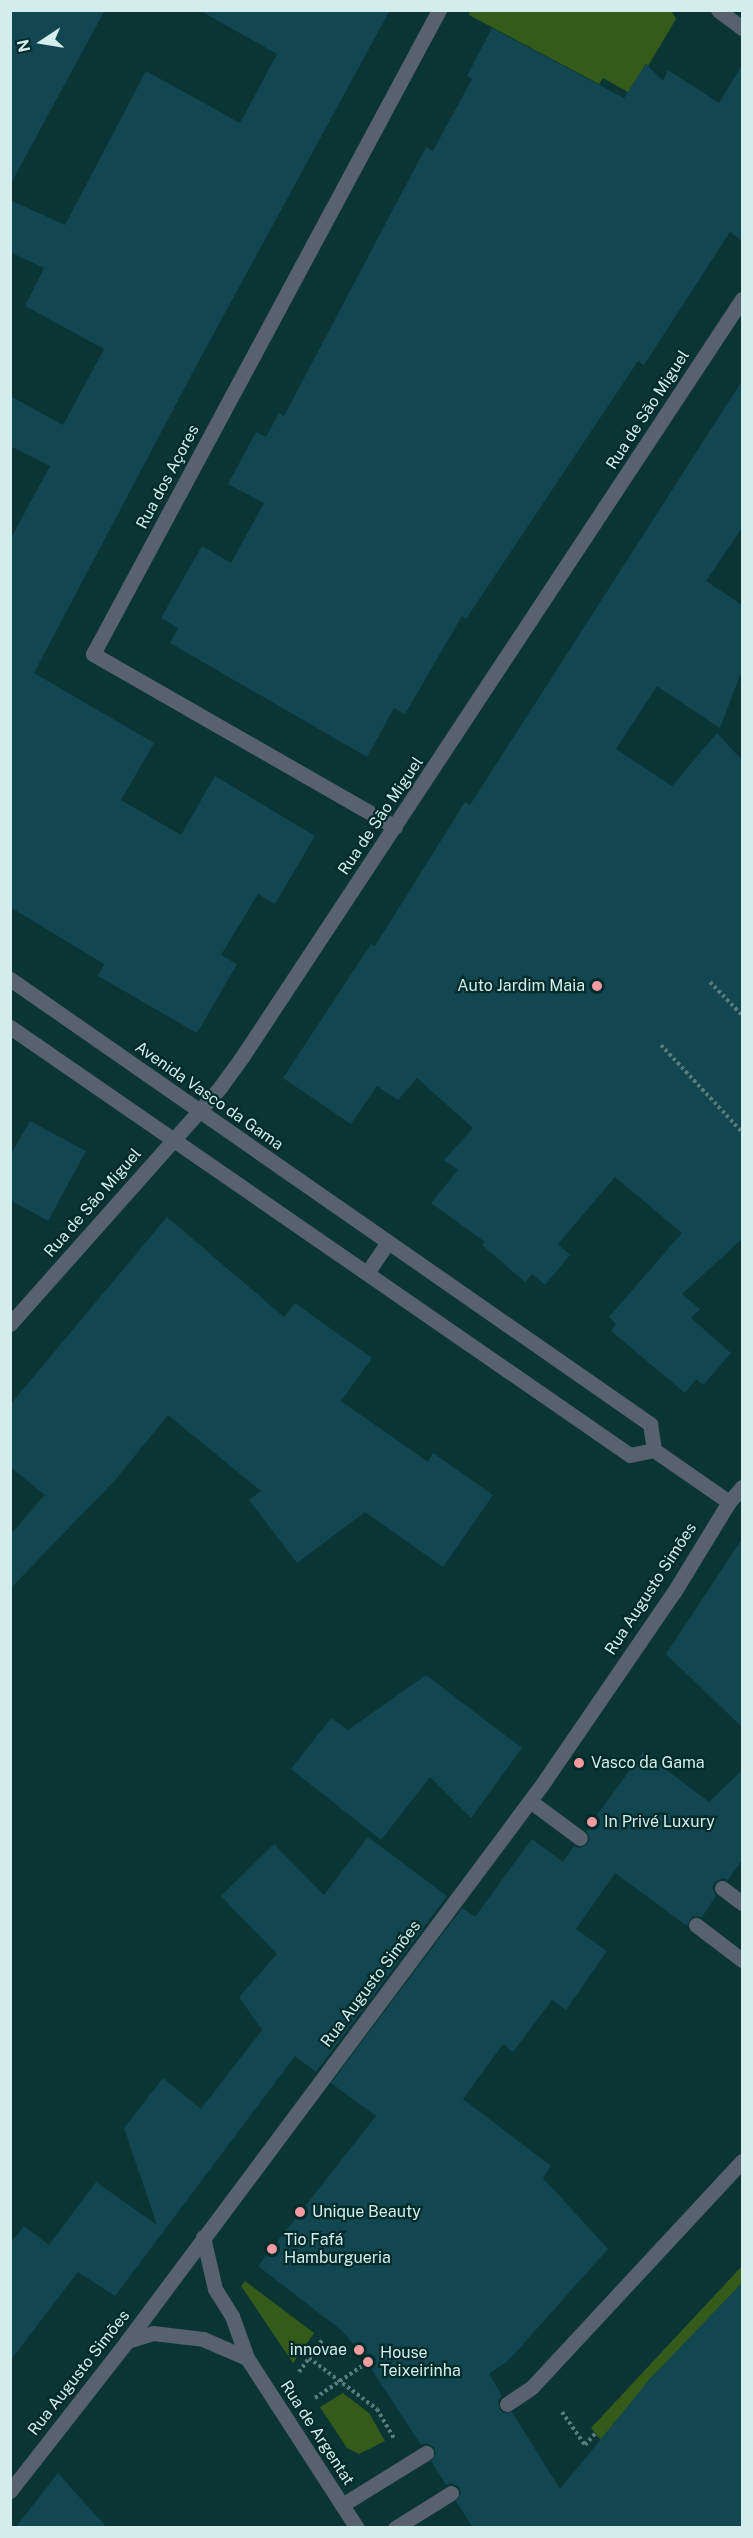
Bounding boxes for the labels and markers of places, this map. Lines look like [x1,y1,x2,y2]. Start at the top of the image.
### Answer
place label: Auto Jardim Maia [457,976,585,996]
marker: Auto Jardim Maia [590,979,604,993]
place label: Vasco da Gama [591,1753,705,1773]
marker: Vasco da Gama [572,1756,586,1770]
place label: In Privé Luxury [604,1812,715,1832]
marker: In Privé Luxury [585,1815,599,1829]
place label: Unique Beauty [312,2202,421,2222]
marker: Unique Beauty [293,2205,307,2219]
place label: Tio Fafá Hamburgueria [284,2230,391,2268]
marker: Tio Fafá Hamburgueria [265,2242,279,2256]
place label: innovae [290,2340,347,2360]
marker: innovae [352,2343,366,2357]
place label: House Teixeirinha [380,2343,461,2381]
marker: House Teixeirinha [361,2355,375,2369]

